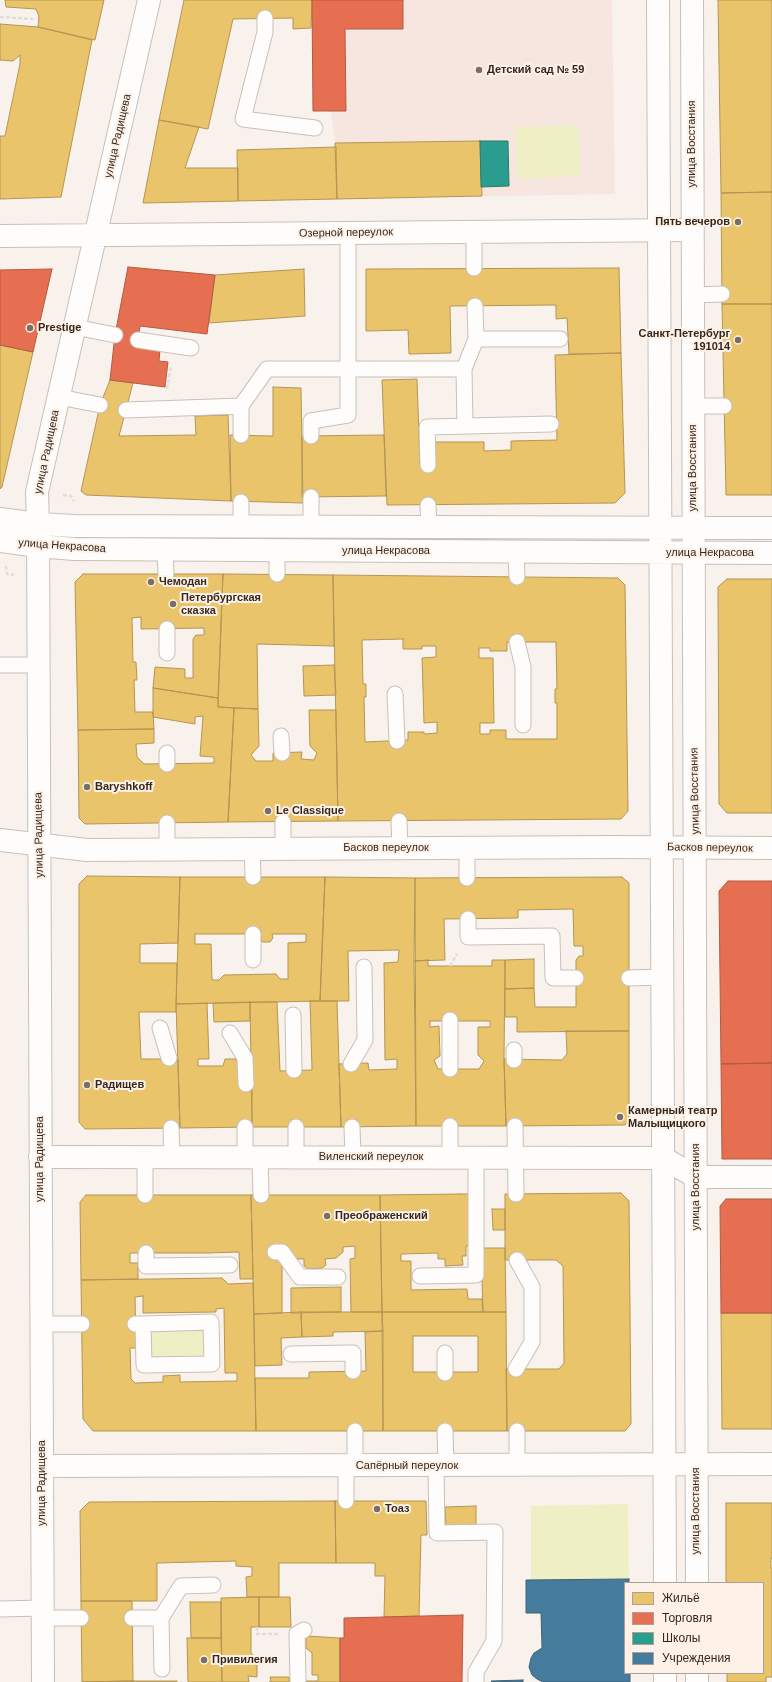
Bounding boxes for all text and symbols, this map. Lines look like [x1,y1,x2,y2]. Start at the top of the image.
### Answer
place label: Детский сад № 59 [487,63,584,77]
marker: Детский сад № 59 [474,65,484,75]
street label: улица Радищева [102,93,134,179]
street label: улица Восстания [685,101,699,187]
place label: Пять вечеров [655,215,730,229]
marker: Пять вечеров [733,217,743,227]
street label: Озерной переулок [299,226,393,240]
place label: Prestige [38,321,81,335]
marker: Prestige [25,323,35,333]
place label: Санкт-Петербург 191014 [639,327,730,353]
marker: Санкт-Петербург 191014 [733,335,743,345]
street label: улица Радищева [32,409,62,495]
street label: улица Восстания [686,425,700,511]
street label: улица Некрасова [18,536,106,556]
street label: улица Некрасова [342,544,430,558]
street label: улица Некрасова [666,546,754,560]
place label: Чемодан [159,575,207,589]
marker: Чемодан [146,577,156,587]
place label: Петербургская сказка [181,591,261,617]
marker: Петербургская сказка [168,599,178,609]
street label: улица Восстания [688,747,702,835]
place label: Baryshkoff [95,780,152,794]
marker: Baryshkoff [82,782,92,792]
street label: улица Радищева [32,792,46,878]
place label: Le Classique [276,804,344,818]
marker: Le Classique [263,806,273,816]
street label: Басков переулок [343,841,429,855]
street label: Басков переулок [667,841,753,855]
place label: Радищев [95,1078,144,1092]
marker: Радищев [82,1080,92,1090]
place label: Камерный театр Малыщицкого [628,1104,718,1130]
marker: Камерный театр Малыщицкого [615,1112,625,1122]
street label: улица Радищева [33,1116,47,1202]
street label: улица Восстания [689,1144,703,1230]
street label: Виленский переулок [319,1150,423,1164]
place label: Преображенский [335,1209,428,1223]
marker: Преображенский [322,1211,332,1221]
street label: улица Радищева [35,1440,49,1526]
street label: Сапёрный переулок [356,1459,458,1473]
street label: улица Восстания [689,1468,703,1554]
place label: Тоаз [385,1502,409,1516]
marker: Тоаз [372,1504,382,1514]
legend [624,1582,764,1674]
text: Жильё [662,1591,700,1605]
text: Торговля [662,1611,712,1625]
text: Школы [662,1631,700,1645]
text: Учреждения [662,1651,731,1665]
place label: Привилегия [212,1653,278,1667]
marker: Привилегия [199,1655,209,1665]

